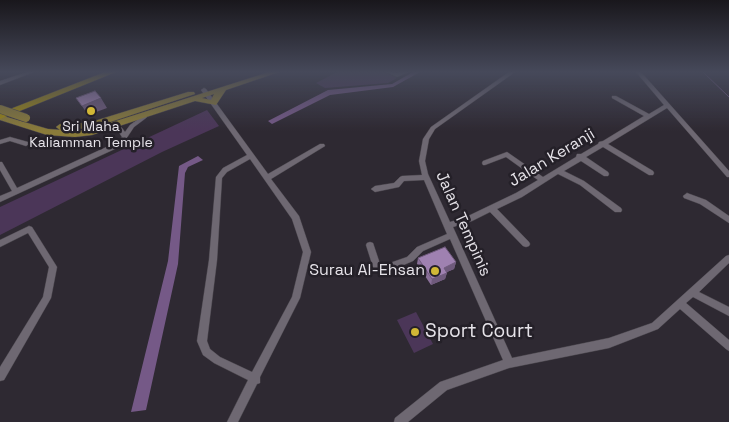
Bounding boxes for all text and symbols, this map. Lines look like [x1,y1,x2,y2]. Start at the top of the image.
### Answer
marker: Sri Maha Kaliamman Temple [85,105,97,117]
place label: Sri Maha Kaliamman Temple [29,119,153,152]
street label: Jalan Keranji [506,125,598,191]
street label: Jalan Tempinis [431,169,495,279]
place label: Surau Al-Ehsan [309,261,425,281]
marker: Surau Al-Ehsan [429,265,441,277]
place label: Sport Court [425,321,533,343]
marker: Sport Court [409,326,421,338]

